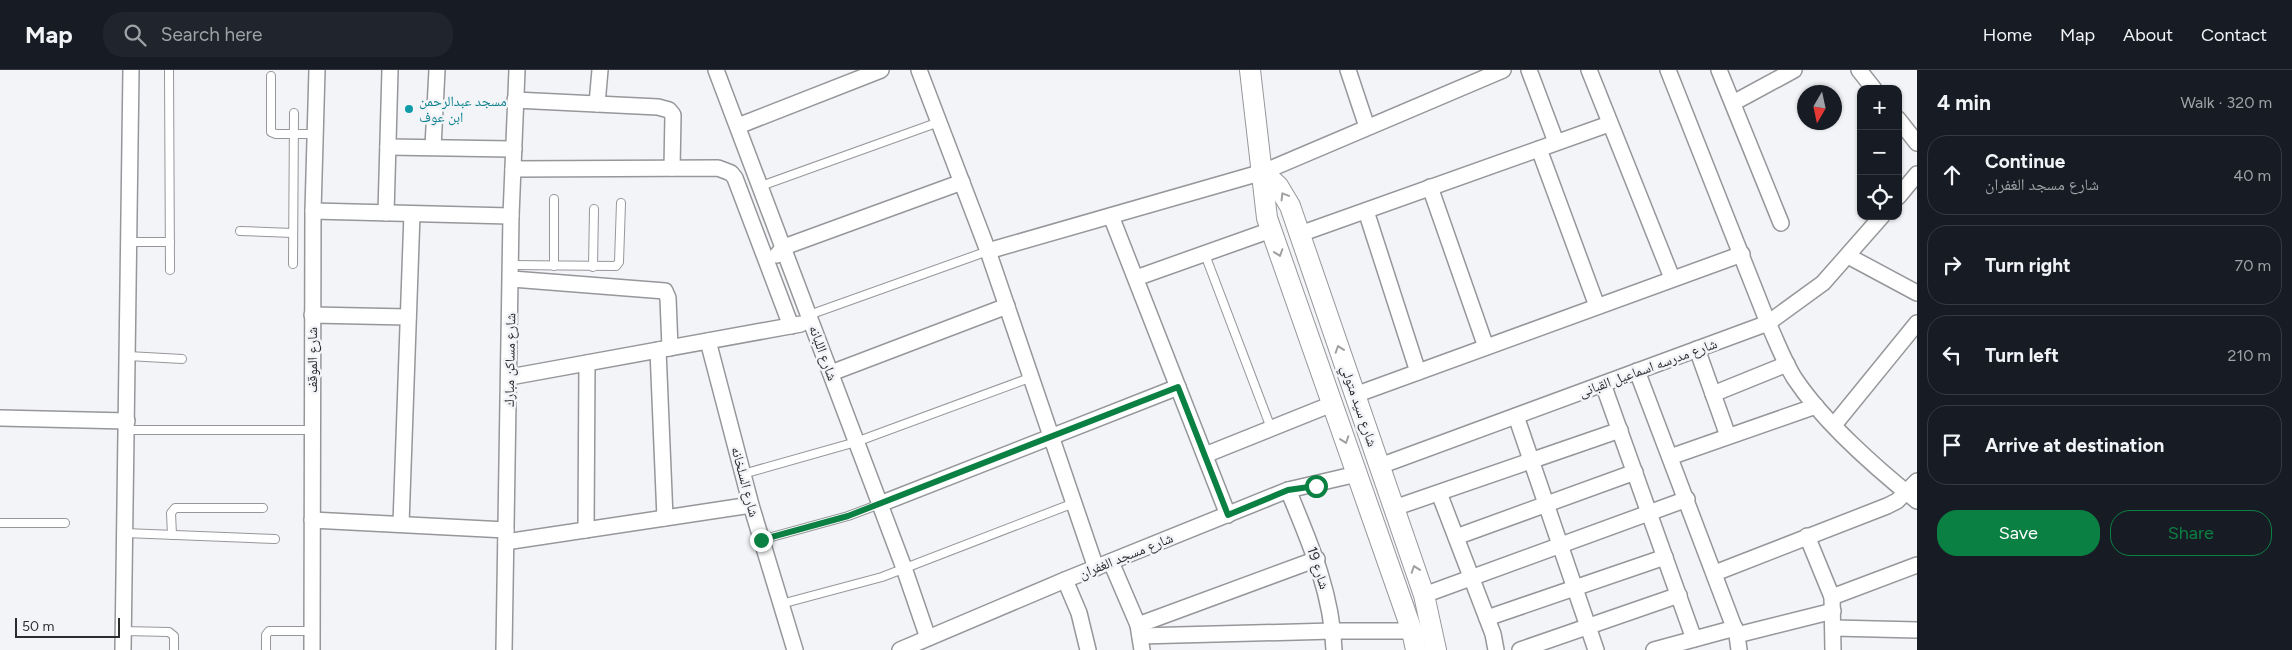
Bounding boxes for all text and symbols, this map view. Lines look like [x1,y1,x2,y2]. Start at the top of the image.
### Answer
search box [103,12,453,57]
text: Map [25,20,73,49]
icon: search [121,21,149,49]
text: Search here [161,23,262,46]
text: Home [1983,24,2032,46]
text: Map [2060,24,2095,46]
text: About [2123,24,2173,46]
text: Contact [2201,24,2267,46]
north arrow [1797,85,1842,130]
map controls [1857,85,1902,220]
button: + [1857,85,1902,130]
text: 4 min [1937,90,1991,115]
place label: مسجد عبدالرحمن ابن عوف [419,93,507,126]
text: Walk · 320 m [2180,93,2272,112]
marker: مسجد عبدالرحمن ابن عوف [403,103,415,115]
button: − [1857,130,1902,175]
text: Continue [1985,150,2065,173]
icon: ahead [1938,161,1966,189]
text: 40 m [2233,166,2271,185]
button: locate [1857,175,1902,220]
text: شارع مسجد الغفران [1985,175,2099,194]
one-way arrow [1281,193,1291,202]
one-way arrow [1273,249,1283,257]
icon: right [1938,251,1966,279]
text: Turn right [1985,254,2071,277]
text: 70 m [2235,256,2271,275]
street label: شارع مساكن مبارك [501,313,520,407]
street label: شارع اللبانه [804,323,841,383]
street label: شارع الموقف [304,327,322,393]
street label: شارع مدرسه اسماعيل القبانى [1576,335,1720,402]
icon: left [1938,341,1966,369]
text: Turn left [1985,344,2059,367]
one-way arrow [1335,345,1345,354]
text: 210 m [2228,346,2271,365]
street label: شارع سيد متولي [1335,363,1381,450]
icon: arrive [1938,431,1966,459]
text: Arrive at destination [1985,434,2164,457]
one-way arrow [1339,435,1349,443]
street label: شارع السلخانه [726,445,763,519]
route start [1305,475,1328,498]
button: Save [1937,510,2100,556]
button: Share [2110,510,2272,556]
route end [750,529,773,552]
street label: شارع مسجد الغفران [1077,529,1176,584]
street label: شارع 19 [1302,545,1333,592]
one-way arrow [1411,565,1421,574]
scale bar [15,615,120,638]
text: 50 m [22,618,54,635]

